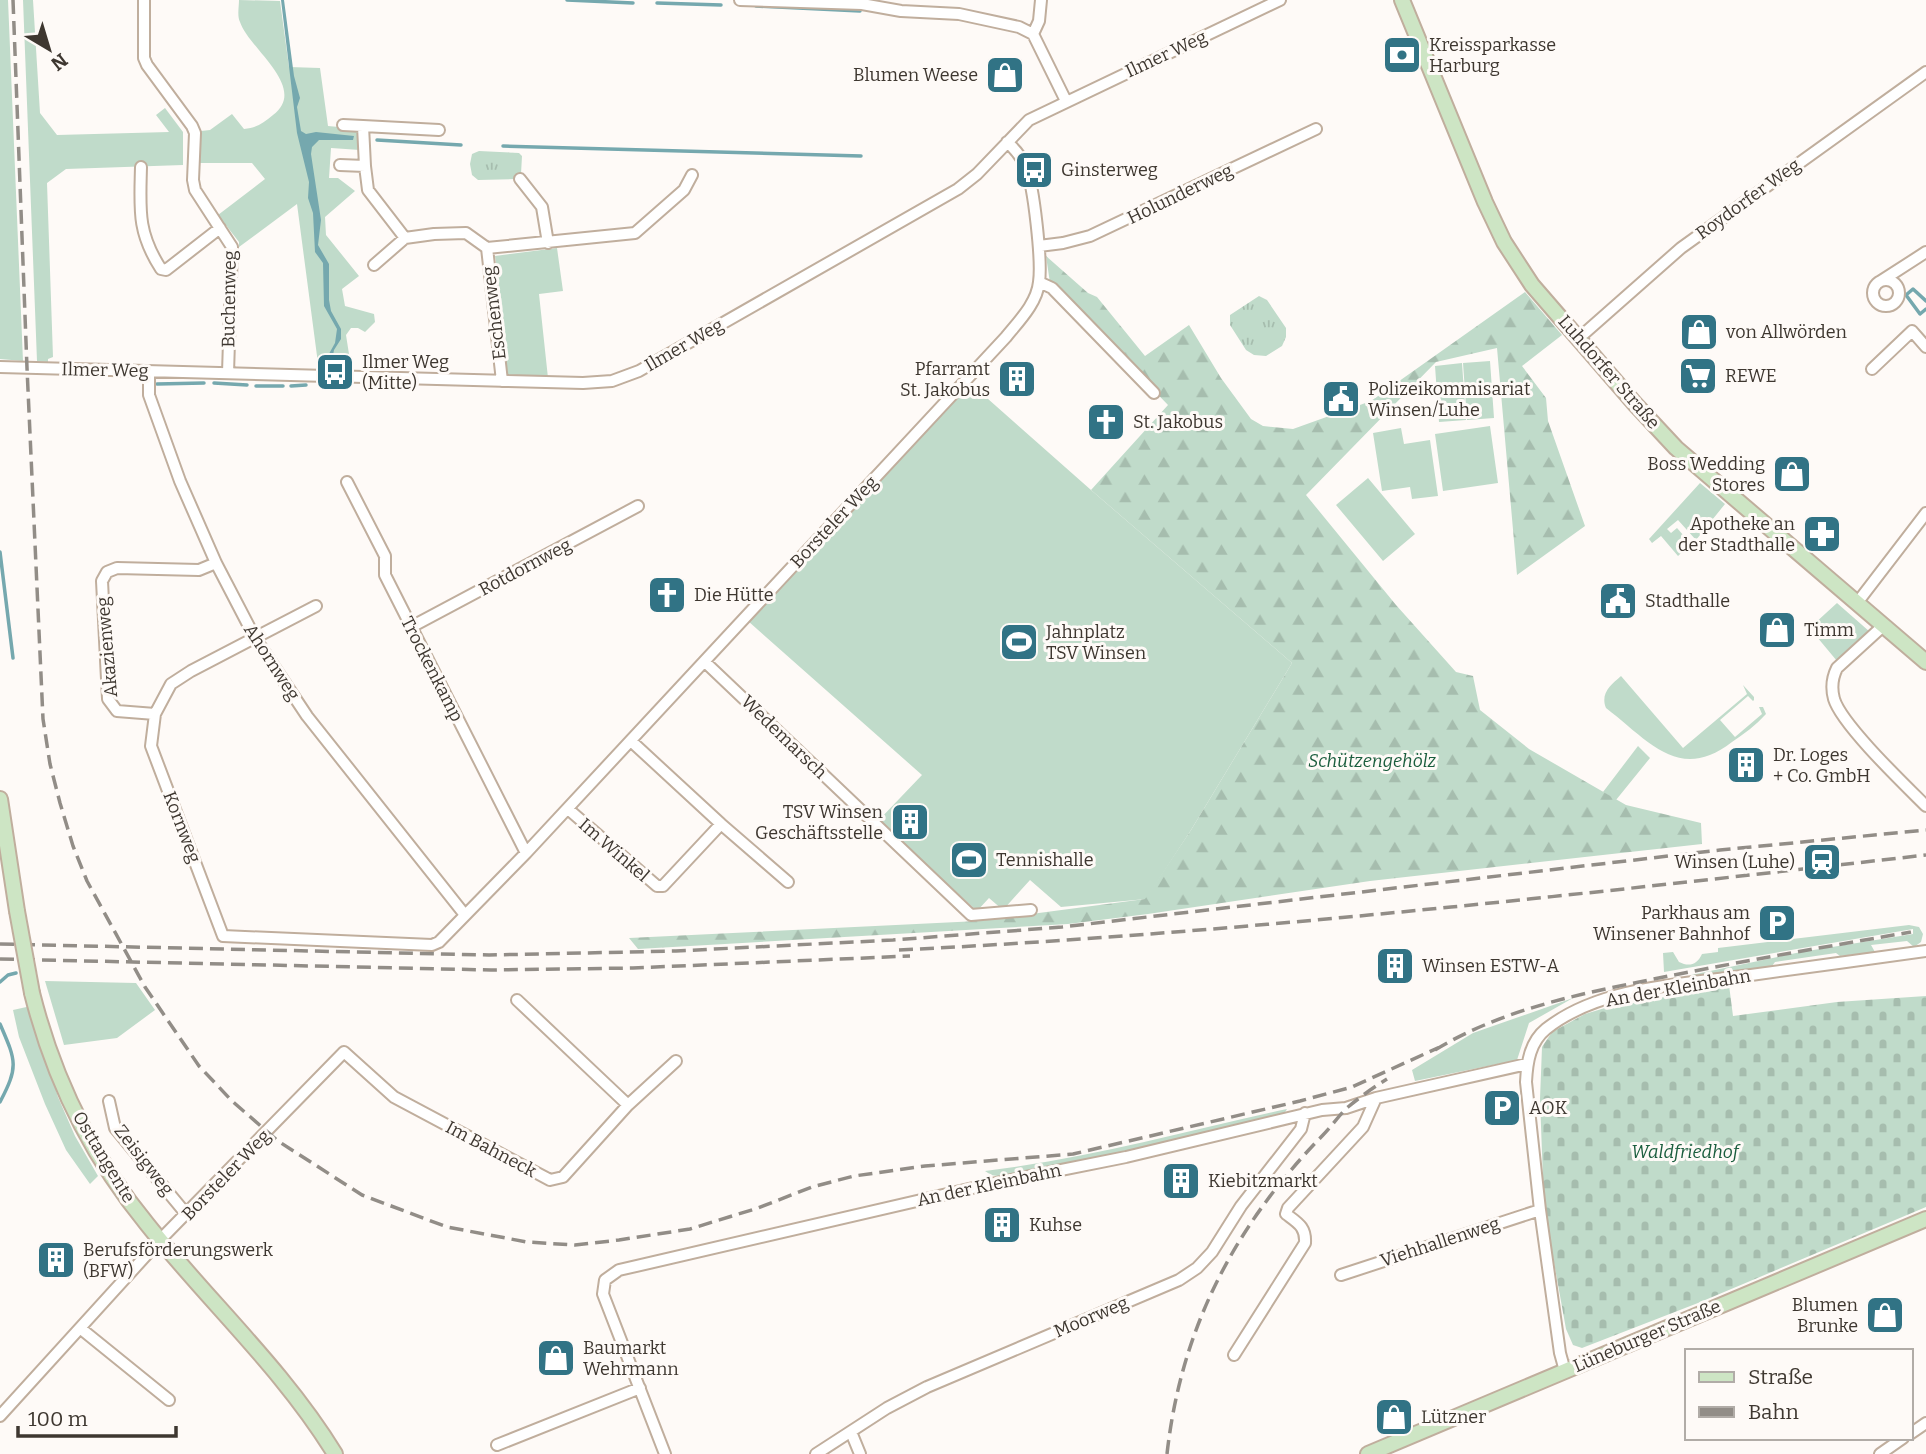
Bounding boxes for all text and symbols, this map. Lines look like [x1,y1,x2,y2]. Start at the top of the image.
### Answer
north arrow [14,14,84,84]
street label: Ilmer Weg [1122,26,1210,82]
bank icon: Kreissparkasse Harburg [1381,34,1423,76]
place label: Kreissparkasse Harburg [1429,34,1556,77]
text: N [46,48,72,76]
shop icon: Blumen Weese [984,54,1026,96]
place label: Blumen Weese [853,64,978,86]
bus stop icon: Ginsterweg [1013,149,1055,191]
street label: Roydorfer Weg [1691,154,1805,244]
place label: Ginsterweg [1061,159,1158,181]
street label: Holunderweg [1124,159,1236,229]
street label: Buchenweg [217,250,241,348]
street label: Eschenweg [477,265,511,361]
street label: Luhdorfer Straße [1553,310,1665,434]
shop icon: von Allwörden [1678,311,1720,353]
street label: Ilmer Weg [641,314,727,376]
place label: von Allwörden [1725,321,1848,343]
bus stop icon: Ilmer Weg (Mitte) [314,351,356,393]
place label: Ilmer Weg (Mitte) [362,351,449,394]
supermarket icon: REWE [1677,355,1719,397]
street label: Ilmer Weg [61,358,149,382]
place label: Pfarramt St. Jakobus [900,358,990,401]
building icon: Pfarramt St. Jakobus [996,358,1038,400]
place label: REWE [1725,365,1777,387]
public building icon: Polizeikommisariat Winsen/Luhe [1320,378,1362,420]
place label: Polizeikommisariat Winsen/Luhe [1368,378,1531,421]
church icon: St. Jakobus [1085,401,1127,443]
place label: St. Jakobus [1133,411,1223,433]
place label: Boss Wedding Stores [1647,453,1765,496]
shop icon: Boss Wedding Stores [1771,453,1813,495]
street label: Borsteler Weg [786,471,882,573]
place label: Apotheke an der Stadthalle [1678,513,1796,556]
pharmacy icon: Apotheke an der Stadthalle [1801,513,1843,555]
street label: Rotdornweg [475,533,575,601]
church icon: Die Hütte [646,574,688,616]
public building icon: Stadthalle [1597,580,1639,622]
place label: Die Hütte [694,584,774,606]
place label: Stadthalle [1645,590,1730,612]
street label: Akazienweg [92,596,122,698]
shop icon: Timm [1756,609,1798,651]
street label: Trockenkamp [396,613,468,725]
place label: Timm [1804,619,1854,641]
street label: Ahornweg [239,620,305,704]
sports icon: Jahnplatz TSV Winsen [998,621,1040,663]
place label: Jahnplatz TSV Winsen [1045,621,1147,664]
street label: Wedemarsch [736,691,832,783]
building icon: Dr. Loges + Co. GmbH [1725,744,1767,786]
place label: Dr. Loges + Co. GmbH [1773,744,1871,787]
park label: Schützengehölz [1308,750,1437,772]
street label: Kornweg [158,788,206,866]
place label: TSV Winsen Geschäftsstelle [755,801,884,844]
building icon: TSV Winsen Geschäftsstelle [889,801,931,843]
street label: Im Winkel [574,813,654,887]
sports icon: Tennishalle [948,839,990,881]
station icon: Winsen (Luhe) [1801,841,1843,883]
place label: Tennishalle [996,849,1094,871]
place label: Winsen (Luhe) [1674,851,1795,873]
place label: Parkhaus am Winsener Bahnhof [1593,902,1752,945]
parking icon: Parkhaus am Winsener Bahnhof [1756,902,1798,944]
building icon: Winsen ESTW-A [1374,945,1416,987]
place label: Winsen ESTW-A [1422,955,1560,977]
street label: An der Kleinbahn [1604,964,1753,1012]
parking icon: AOK [1481,1087,1523,1129]
place label: AOK [1529,1097,1568,1119]
street label: Osttangente [68,1107,140,1207]
street label: Im Bahneck [442,1116,541,1182]
street label: Zeisigweg [109,1120,179,1200]
street label: Borsteler Weg [177,1125,275,1225]
park label: Waldfriedhof [1631,1141,1742,1163]
street label: An der Kleinbahn [915,1159,1064,1211]
building icon: Kiebitzmarkt [1160,1160,1202,1202]
place label: Kiebitzmarkt [1208,1170,1318,1192]
building icon: Kuhse [981,1204,1023,1246]
street label: Viehhallenweg [1378,1212,1502,1272]
place label: Kuhse [1029,1214,1082,1236]
building icon: Berufsförderungswerk (BFW) [35,1239,77,1281]
place label: Berufsförderungswerk (BFW) [83,1239,274,1282]
street label: Moorweg [1051,1292,1131,1342]
place label: Blumen Brunke [1792,1294,1859,1337]
shop icon: Blumen Brunke [1864,1294,1906,1336]
street label: Lüneburger Straße [1570,1295,1724,1377]
shop icon: Baumarkt Wehrmann [535,1337,577,1379]
place label: Baumarkt Wehrmann [583,1337,679,1380]
legend [1685,1349,1912,1440]
text: Straße [1748,1364,1813,1390]
scale bar [18,1394,175,1438]
shop icon: Lützner [1373,1396,1415,1438]
text: Bahn [1748,1399,1799,1425]
text: 100 m [28,1406,88,1432]
place label: Lützner [1421,1406,1486,1428]

